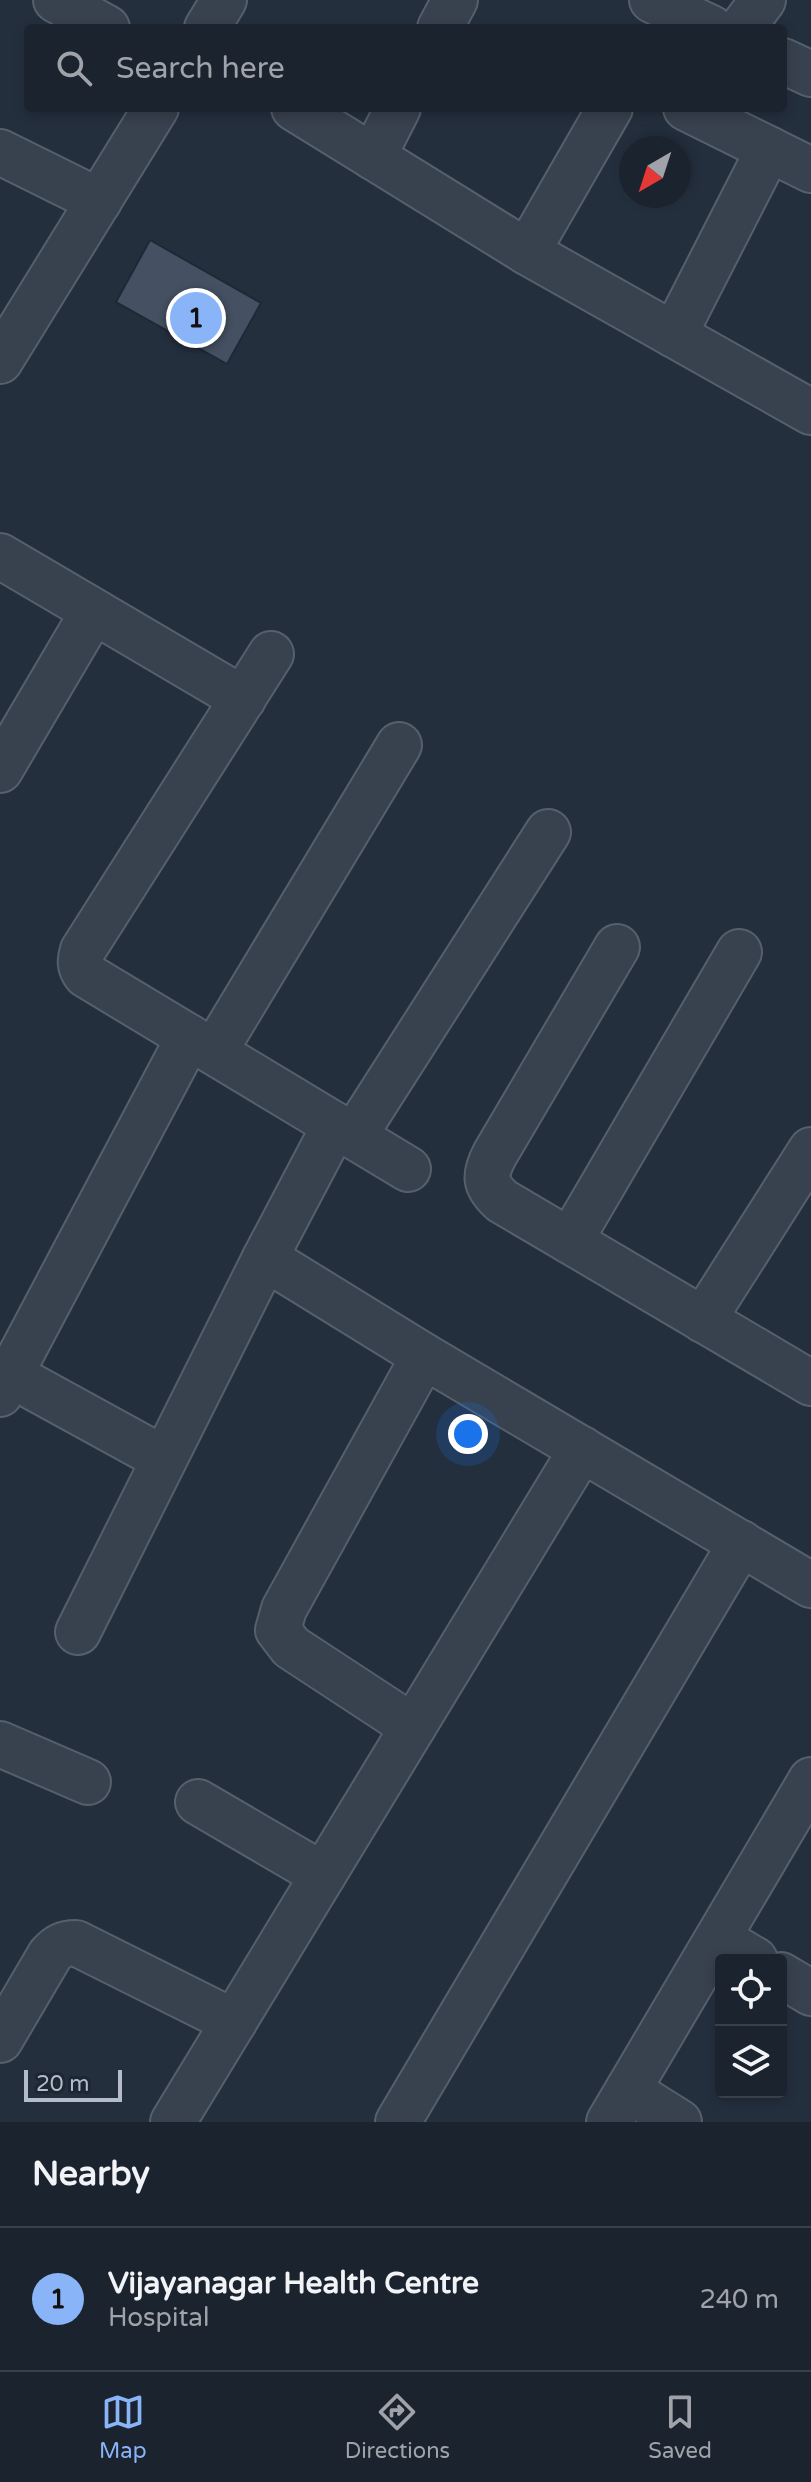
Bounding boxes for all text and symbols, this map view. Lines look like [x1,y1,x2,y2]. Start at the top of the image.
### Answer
search box [24,24,787,112]
icon: search [52,46,96,90]
text: Search here [116,50,285,87]
north arrow [619,136,691,208]
pin: 1 [170,288,222,348]
your location [448,1414,488,1454]
map controls [715,1954,787,2098]
button: locate [715,1954,787,2026]
button: layers [715,2026,787,2098]
scale bar [24,2066,122,2102]
text: 20 m [36,2071,90,2097]
text: Nearby [32,2154,150,2195]
text: Vijayanagar Health Centre [108,2265,479,2302]
text: 1 [50,2284,66,2315]
text: 240 m [699,2284,779,2315]
text: Hospital [108,2302,209,2333]
tab: Map [99,2390,147,2464]
tab: Directions [345,2390,450,2464]
tab: Saved [648,2390,712,2464]

